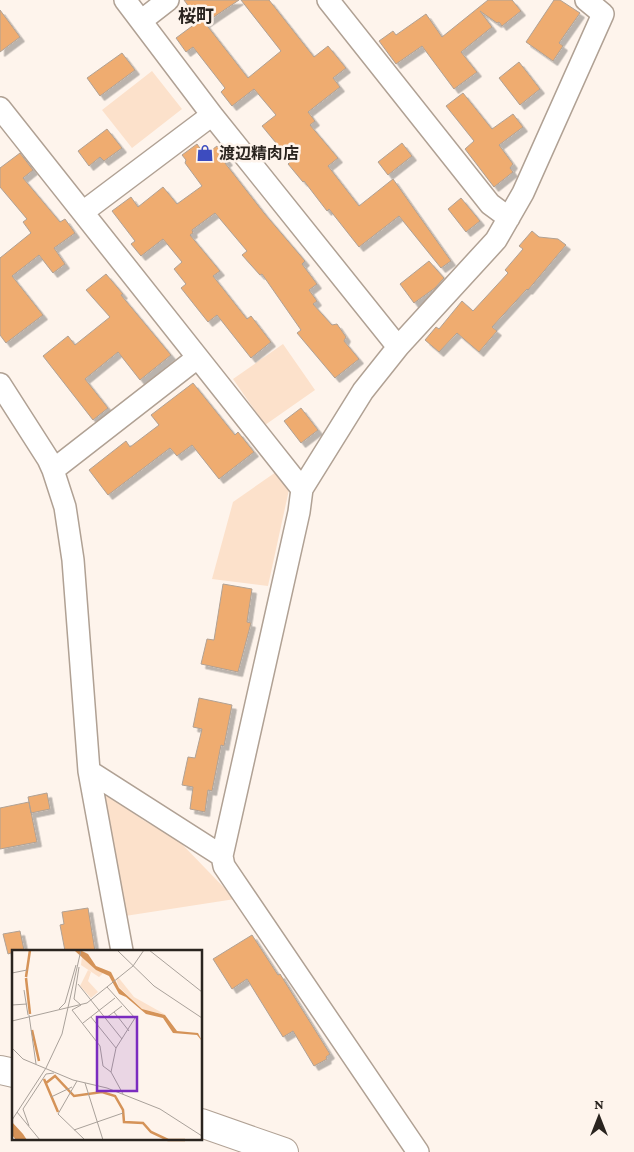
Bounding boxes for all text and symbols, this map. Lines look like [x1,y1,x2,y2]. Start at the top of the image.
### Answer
district label: 桜町 [178,6,214,26]
shop icon: 渡辺精肉店 [195,143,215,163]
place label: 渡辺精肉店 [219,144,299,162]
inset map [12,950,202,1140]
north arrow [574,1092,624,1142]
text: N [594,1096,604,1112]

